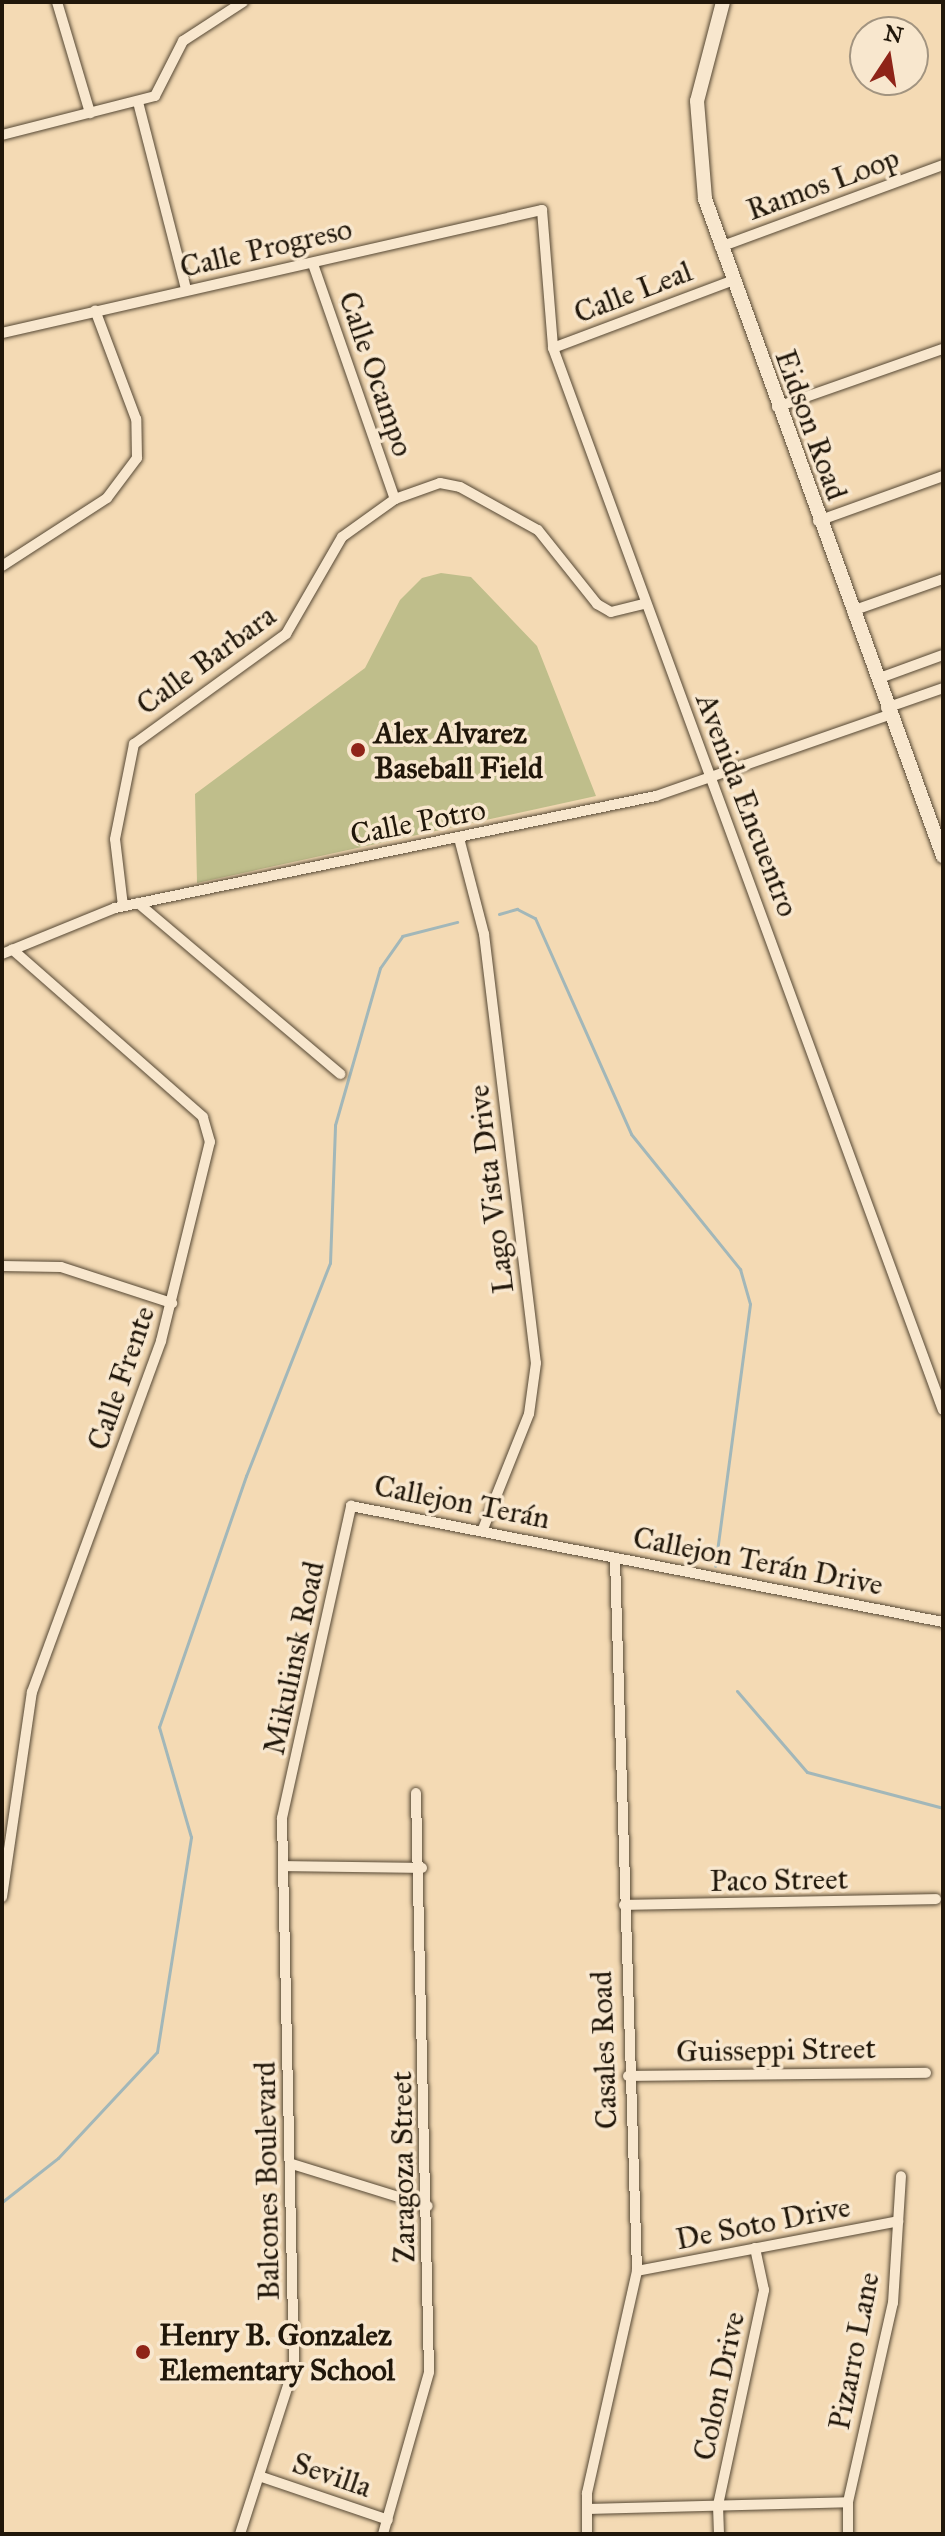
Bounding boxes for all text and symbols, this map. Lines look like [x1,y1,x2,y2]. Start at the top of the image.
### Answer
north arrow [849,16,929,96]
text: N [882,19,906,49]
street label: Ramos Loop [742,140,904,228]
street label: Calle Progreso [176,211,356,285]
street label: Calle Leal [569,253,697,331]
street label: Calle Ocampo [331,287,421,461]
street label: Eidson Road [767,345,855,505]
street label: Calle Barbara [129,598,283,722]
street label: Avenida Encuentro [688,688,806,922]
place label: Alex Alvarez Baseball Field [374,715,543,786]
marker: Alex Alvarez Baseball Field [349,741,367,759]
street label: Calle Potro [347,791,489,853]
street label: Lago Vista Drive [460,1083,522,1295]
street label: Calle Frente [80,1301,162,1455]
street label: Callejon Terán [371,1467,553,1537]
street label: Callejon Terán Drive [630,1519,886,1603]
street label: Mikulinsk Road [256,1558,332,1758]
street label: Paco Street [710,1861,848,1899]
street label: Casales Road [583,1970,625,2130]
street label: Guisseppi Street [676,2030,876,2070]
street label: Balcones Boulevard [247,2061,287,2301]
street label: Zaragoza Street [383,2071,423,2263]
street label: De Soto Drive [673,2188,853,2258]
street label: Pizarro Lane [821,2269,887,2433]
street label: Colon Drive [686,2308,752,2464]
place label: Henry B. Gonzalez Elementary School [159,2317,395,2388]
marker: Henry B. Gonzalez Elementary School [134,2343,152,2361]
street label: Sevilla [288,2445,376,2505]

